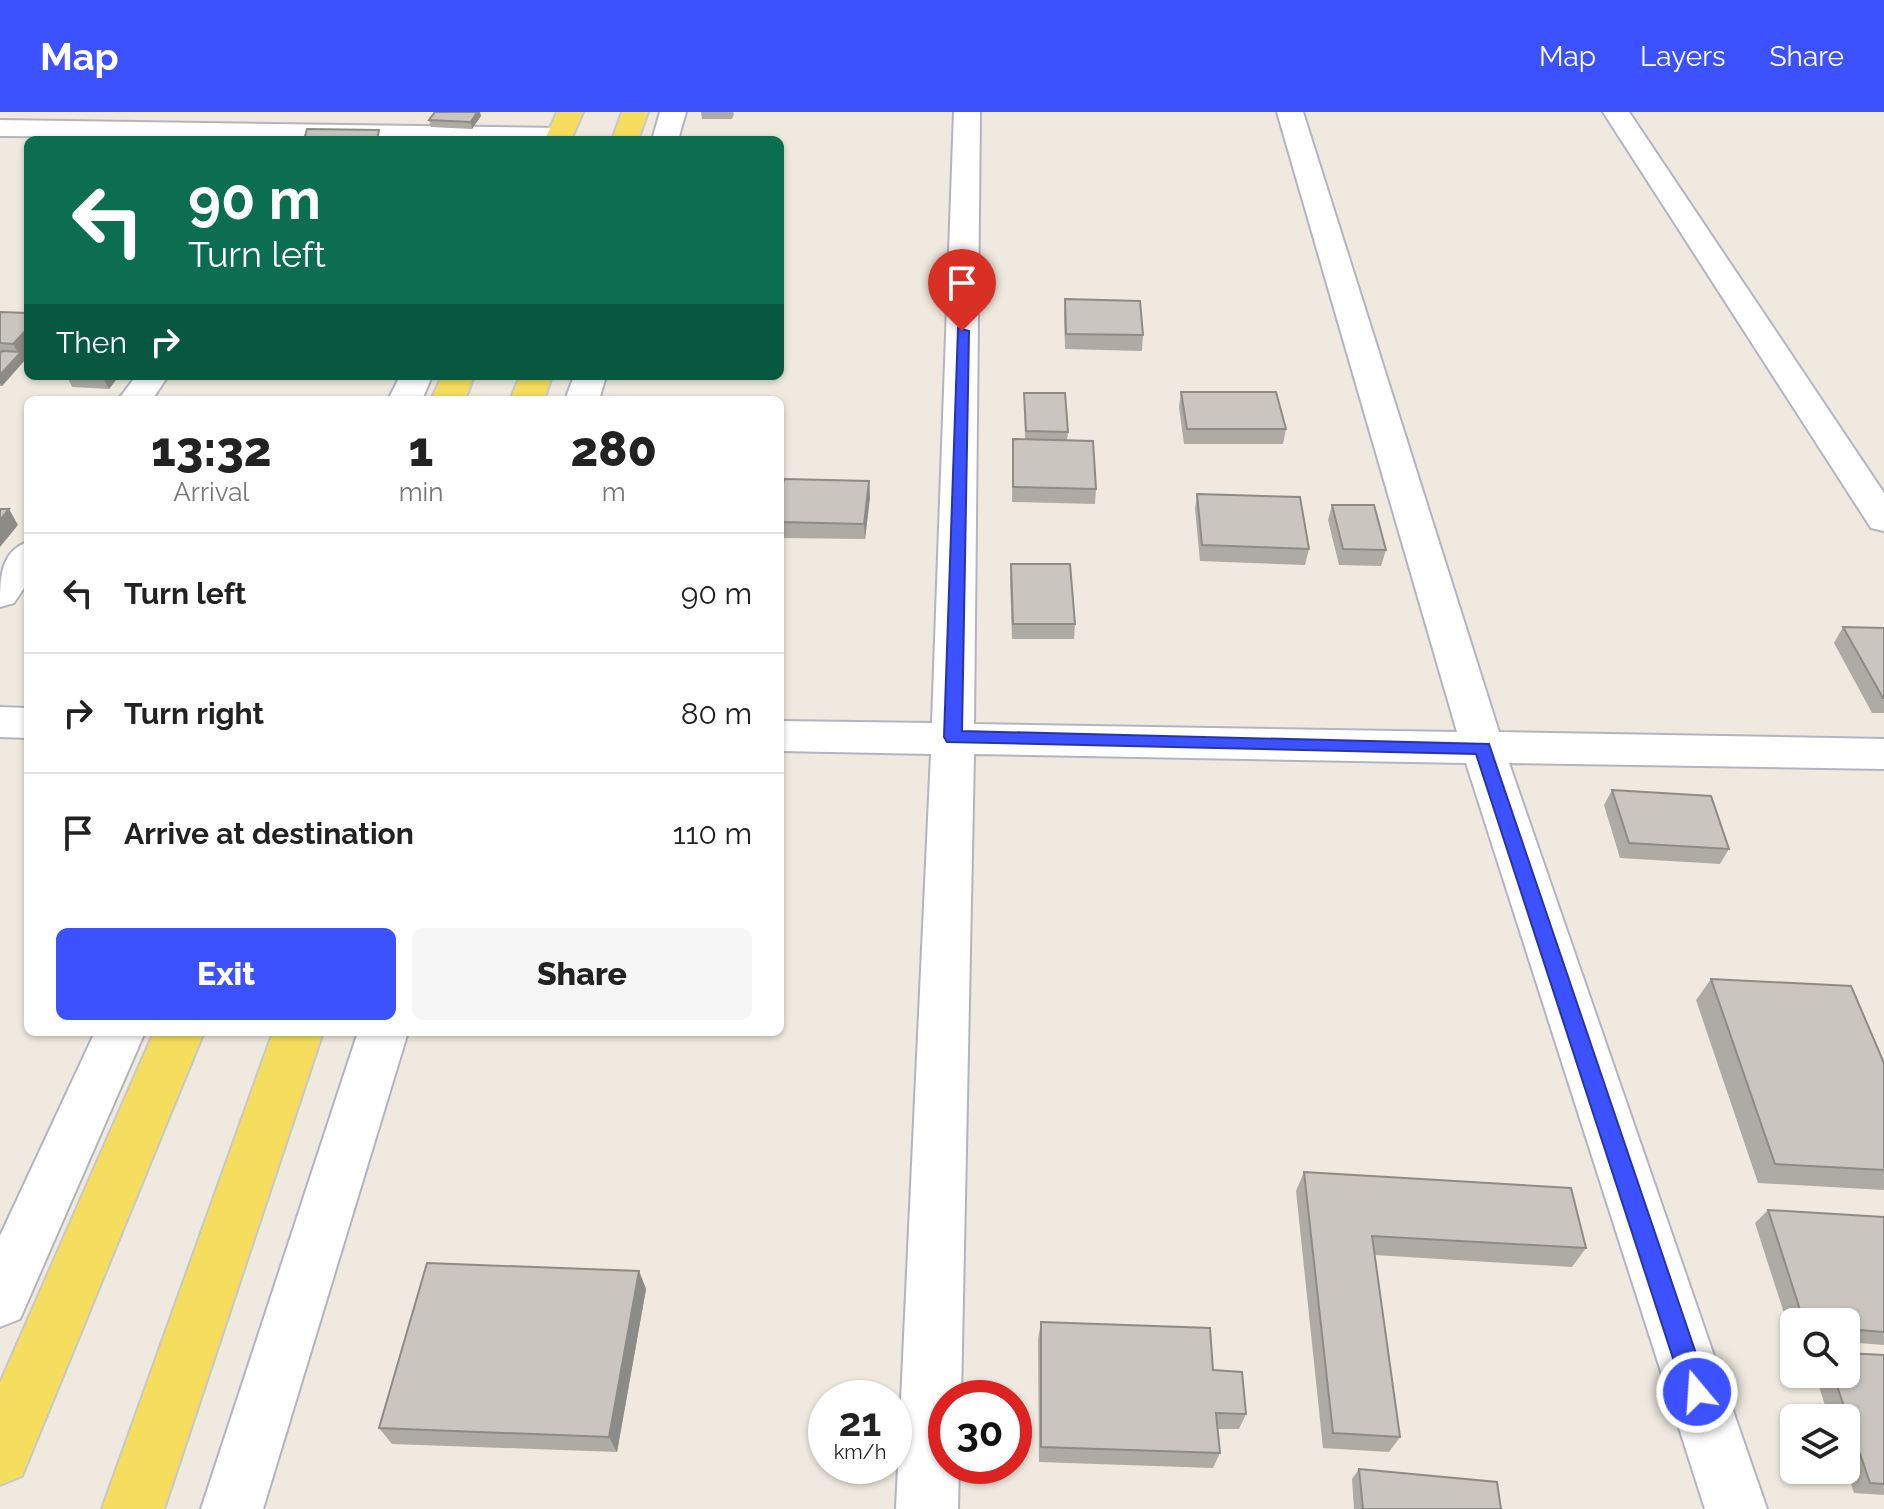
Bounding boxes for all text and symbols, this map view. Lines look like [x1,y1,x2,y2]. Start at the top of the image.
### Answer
text: Map [40,34,119,79]
text: Map [1539,40,1596,73]
text: Layers [1640,40,1726,73]
text: Share [1770,40,1844,73]
text: 90 m [188,166,321,232]
icon: left [56,168,160,272]
text: Turn left [188,233,326,275]
pin [928,249,996,331]
icon: arrive [940,261,984,305]
icon: right [143,320,187,364]
text: Then [56,325,127,360]
text: 13:32 [151,421,272,477]
text: 1 [409,421,433,477]
text: 280 [570,421,657,477]
text: Arrival [173,477,249,507]
text: min [399,477,443,507]
text: m [602,477,626,507]
icon: left [56,571,100,615]
text: Turn left [124,576,246,611]
text: 90 m [681,576,752,611]
icon: right [56,691,100,735]
text: Turn right [124,696,264,731]
text: 80 m [681,696,752,731]
icon: arrive [56,811,100,855]
text: Arrive at destination [124,816,414,851]
text: 110 m [673,816,752,851]
button: Exit [56,928,396,1020]
button: Share [412,928,752,1020]
map controls [1780,1308,1860,1484]
button: search [1780,1308,1860,1388]
position arrow [1655,1350,1739,1434]
speed limit sign: 30 [928,1380,1032,1484]
text: 21 [839,1398,881,1445]
button: layers [1780,1404,1860,1484]
text: km/h [834,1440,886,1464]

